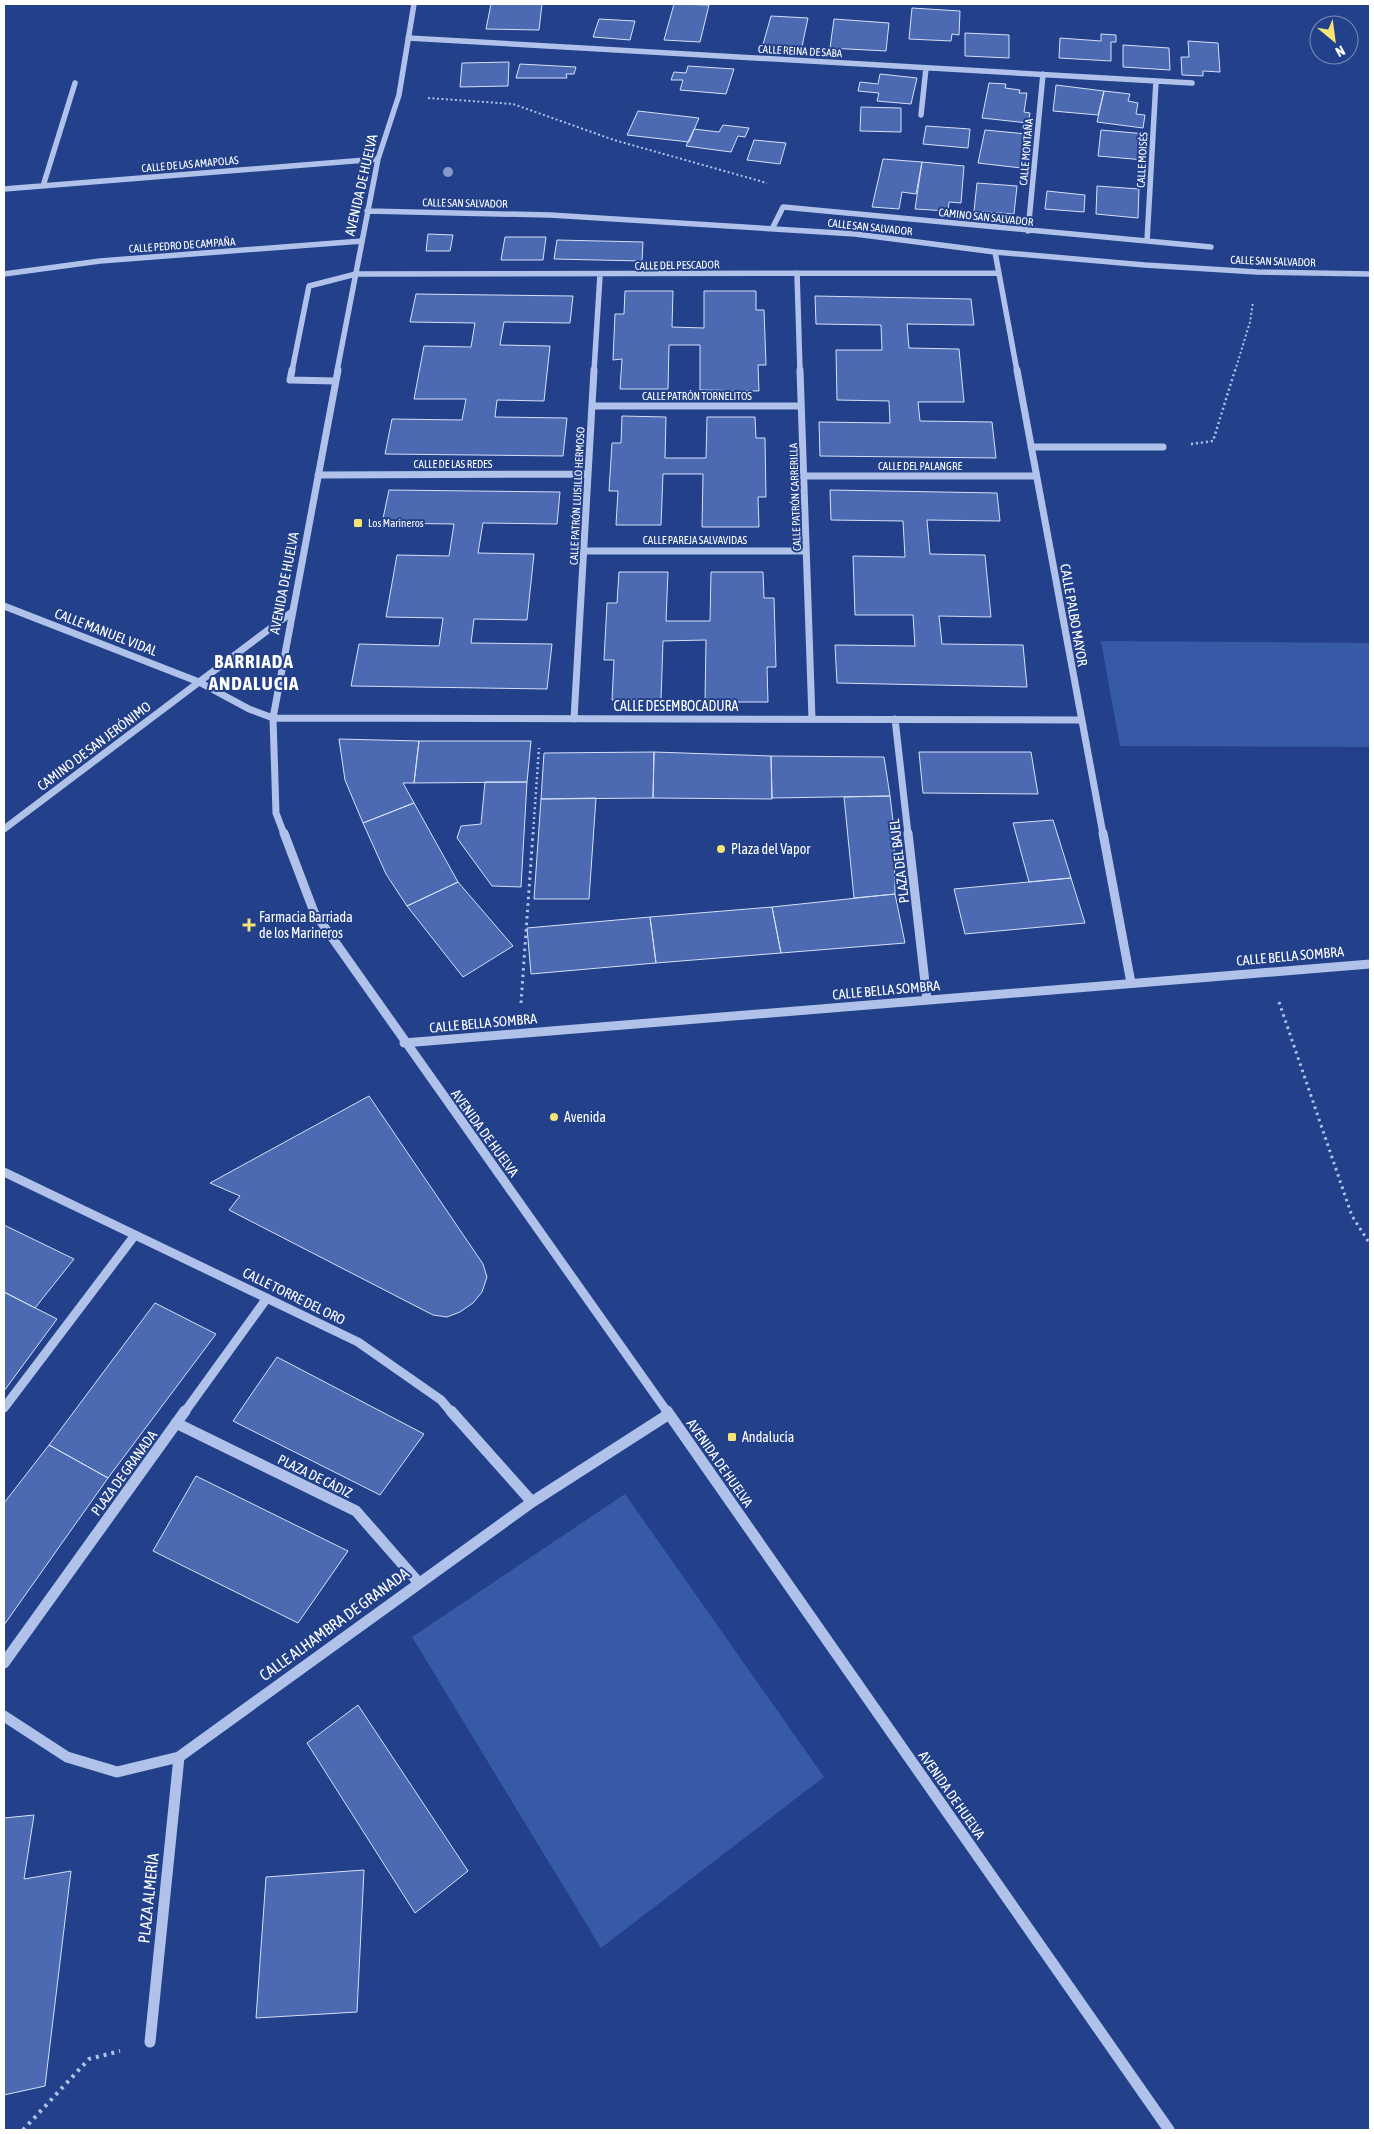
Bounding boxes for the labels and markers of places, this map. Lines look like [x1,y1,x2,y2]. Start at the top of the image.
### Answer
marker: Los Marineros [352,517,364,529]
place label: Los Marineros [368,517,424,529]
place label: Plaza del Vapor [731,841,811,857]
marker: Plaza del Vapor [715,843,727,855]
place label: Farmacia Barriada de los Marineros [259,909,353,941]
marker: Farmacia Barriada de los Marineros [243,919,255,931]
place label: Avenida [564,1109,606,1125]
marker: Avenida [548,1111,560,1123]
place label: Andalucía [742,1429,794,1445]
marker: Andalucía [726,1431,738,1443]

